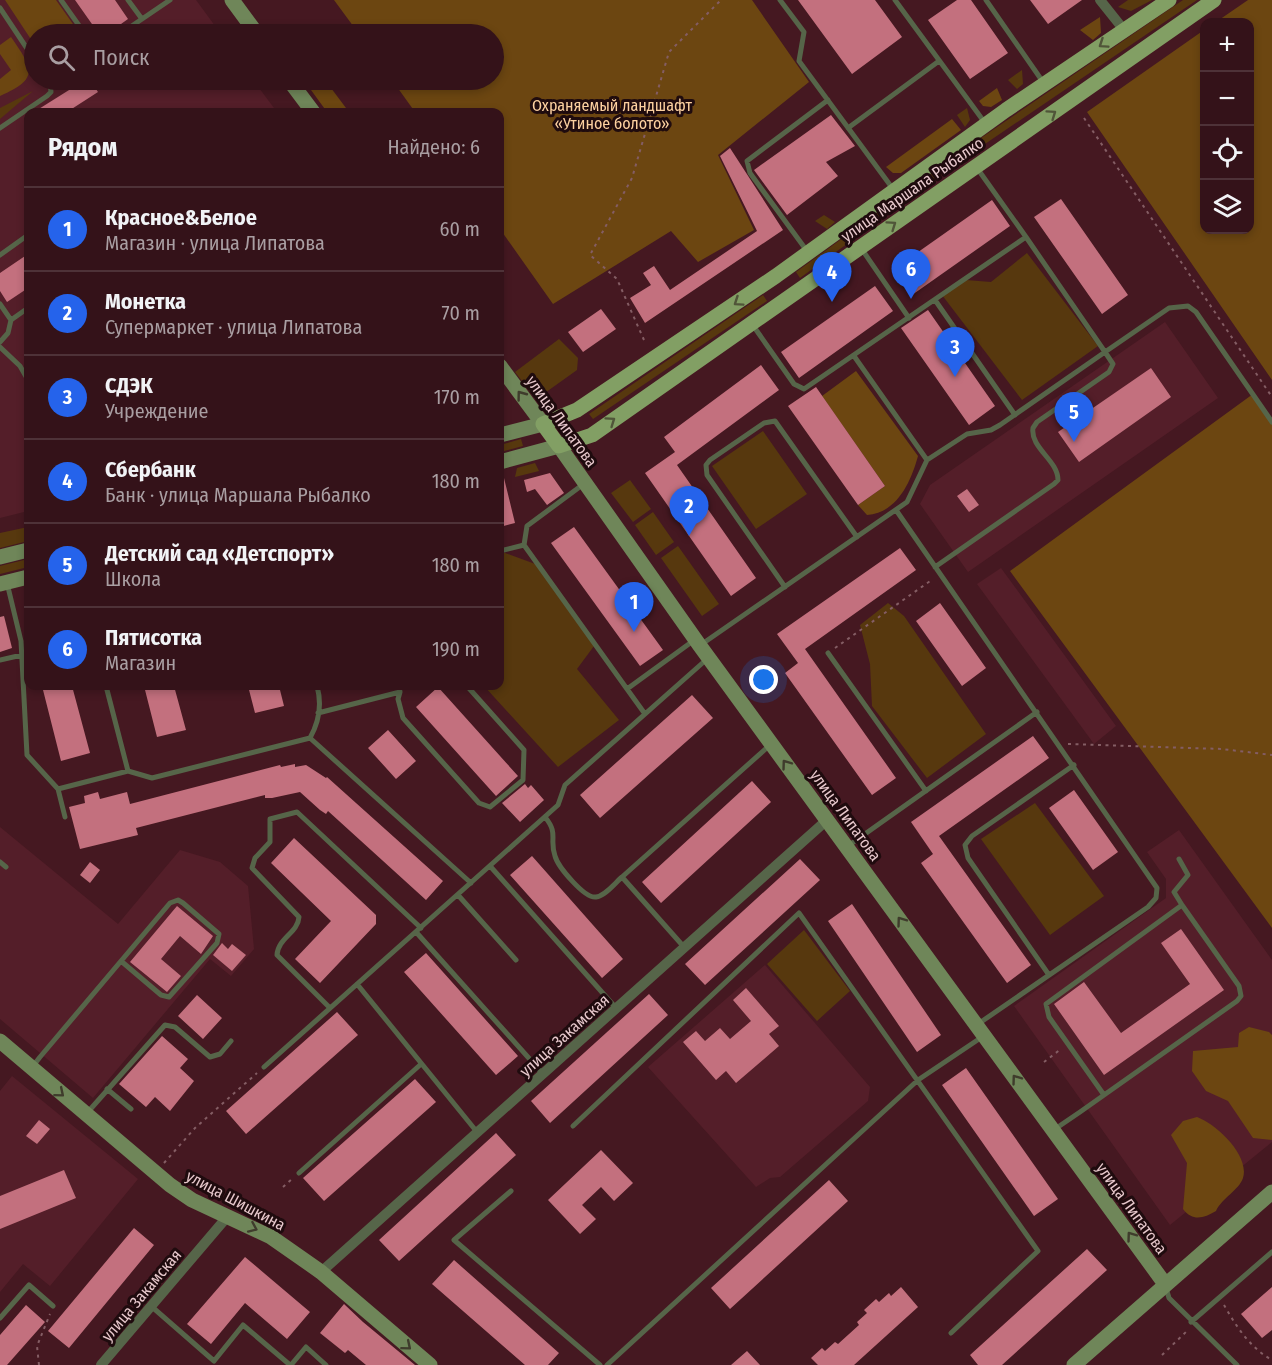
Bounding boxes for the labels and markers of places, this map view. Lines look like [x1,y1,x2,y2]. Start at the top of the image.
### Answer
pin: 6 [892,250,930,299]
pin: 4 [812,252,852,302]
pin: 3 [936,328,974,377]
pin: 5 [1054,392,1094,442]
pin: 2 [670,486,708,536]
pin: 1 [614,582,654,632]

